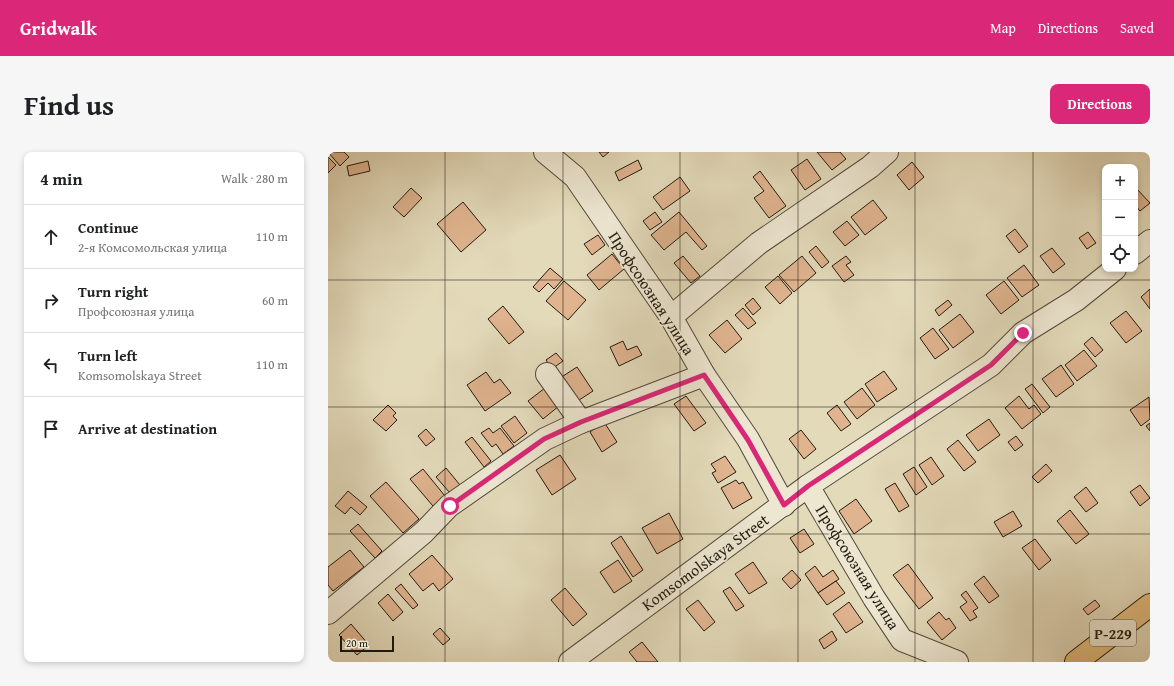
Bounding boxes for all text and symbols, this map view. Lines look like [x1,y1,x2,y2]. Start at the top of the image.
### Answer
text: Gridwalk [20,14,97,42]
text: Map [990,18,1016,38]
text: Directions [1038,18,1098,38]
text: Saved [1120,18,1154,38]
text: Find us [24,84,114,125]
button: Directions [1050,84,1150,124]
map controls [1102,164,1138,272]
button: + [1102,164,1138,200]
text: 4 min [40,166,82,191]
text: Walk · 280 m [221,169,288,188]
button: − [1102,200,1138,236]
text: Continue [78,217,139,238]
icon: ahead [40,226,62,248]
street label: Профсоюзная улица [603,226,701,360]
text: 110 m [256,227,288,246]
button: locate [1102,236,1138,272]
text: 2-я Комсомольская улица [78,238,227,257]
text: Turn right [78,281,149,302]
icon: right [40,290,62,312]
text: 60 m [262,291,288,310]
text: Профсоюзная улица [78,302,194,321]
route end [1014,324,1032,342]
text: Turn left [78,345,137,366]
icon: left [40,354,62,376]
text: 110 m [256,355,288,374]
text: Komsomolskaya Street [78,366,202,385]
icon: arrive [40,418,62,440]
text: Arrive at destination [78,418,217,439]
route start [441,497,459,515]
street label: Профсоюзная улица [810,500,906,634]
street label: Komsomolskaya Street [636,507,774,616]
road number: Р-229 [1090,620,1136,646]
scale bar [340,634,394,653]
text: 20 m [346,635,368,651]

